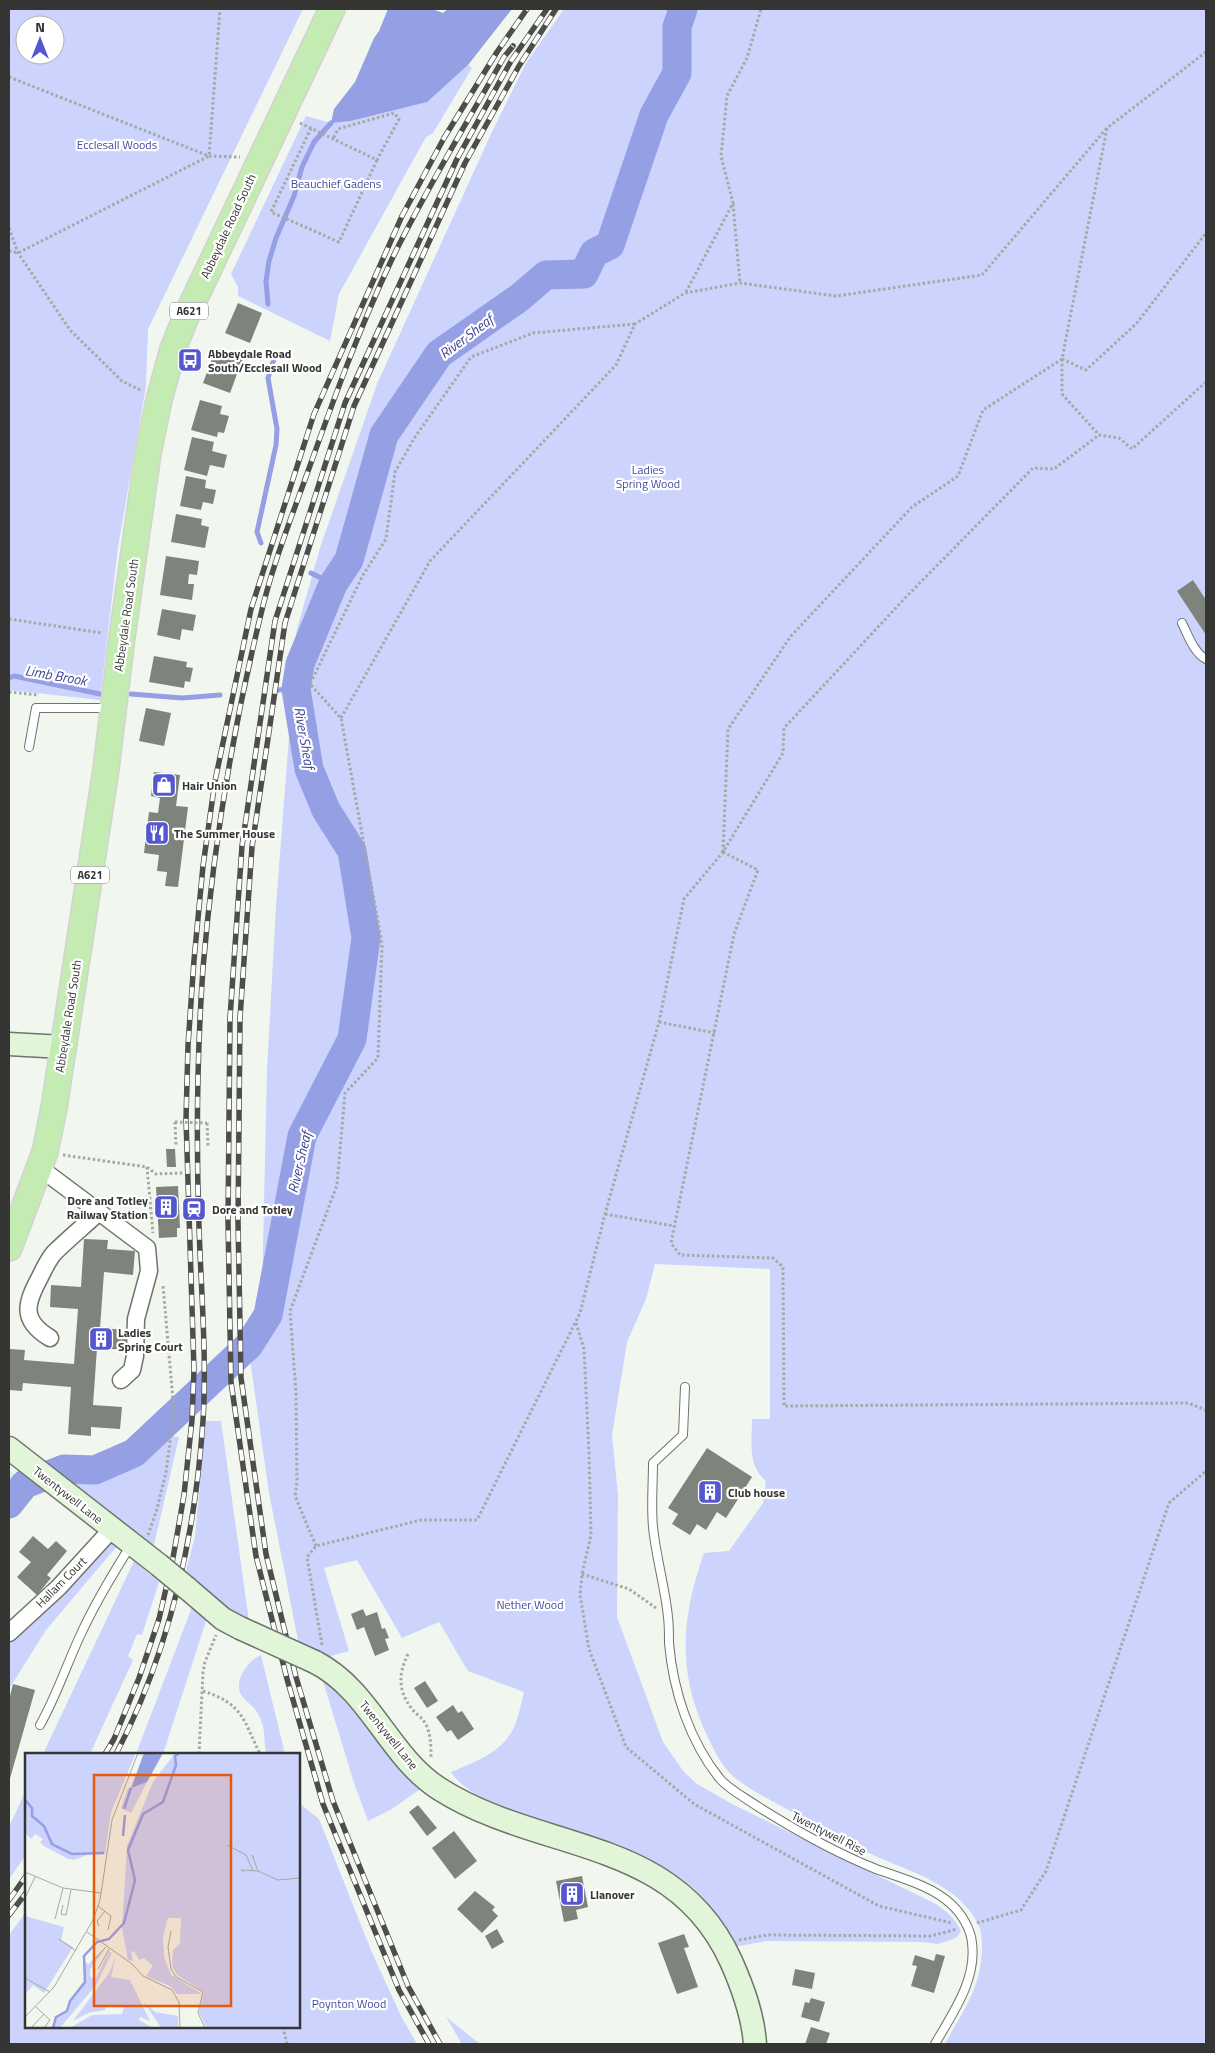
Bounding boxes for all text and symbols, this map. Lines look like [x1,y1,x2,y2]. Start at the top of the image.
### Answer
north arrow [15,15,65,65]
text: N [35,16,45,37]
park label: Ecclesall Woods [77,135,158,154]
street label: Abbeydale Road South [195,170,261,282]
park label: Beauchief Gadens [291,174,382,193]
road number: A621 [170,302,208,320]
water label: River Sheaf [435,307,499,363]
place label: Abbeydale Road South/Ecclesall Wood [208,344,322,377]
bus stop icon: Abbeydale Road South/Ecclesall Wood [177,347,203,373]
park label: Ladies Spring Wood [616,460,680,493]
street label: Abbeydale Road South [109,557,143,673]
water label: Limb Brook [24,659,90,691]
water label: River Sheaf [289,705,321,773]
shop icon: Hair Union [151,772,177,798]
place label: Hair Union [182,776,237,795]
restaurant icon: The Summer House [144,820,170,846]
place label: The Summer House [174,824,275,843]
road number: A621 [71,866,109,884]
street label: Abbeydale Road South [50,958,86,1074]
water label: River Sheaf [282,1126,317,1195]
place label: Dore and Totley Railway Station [67,1191,148,1224]
building icon: Dore and Totley Railway Station [153,1194,179,1220]
station icon: Dore and Totley [181,1196,207,1222]
place label: Dore and Totley [212,1200,293,1219]
place label: Ladies Spring Court [118,1323,183,1356]
building icon: Ladies Spring Court [88,1326,114,1352]
street label: Twentywell Lane [29,1461,107,1529]
building icon: Club house [697,1479,723,1505]
place label: Club house [728,1483,785,1502]
street label: Hallam Court [31,1551,92,1612]
park label: Nether Wood [497,1595,564,1614]
street label: Twentywell Lane [355,1696,423,1774]
inset map [25,1753,300,2028]
street label: Twentywell Rise [788,1806,870,1860]
building icon: Llanover [559,1881,585,1907]
place label: Llanover [590,1885,635,1904]
park label: Poynton Wood [312,1994,386,2013]

